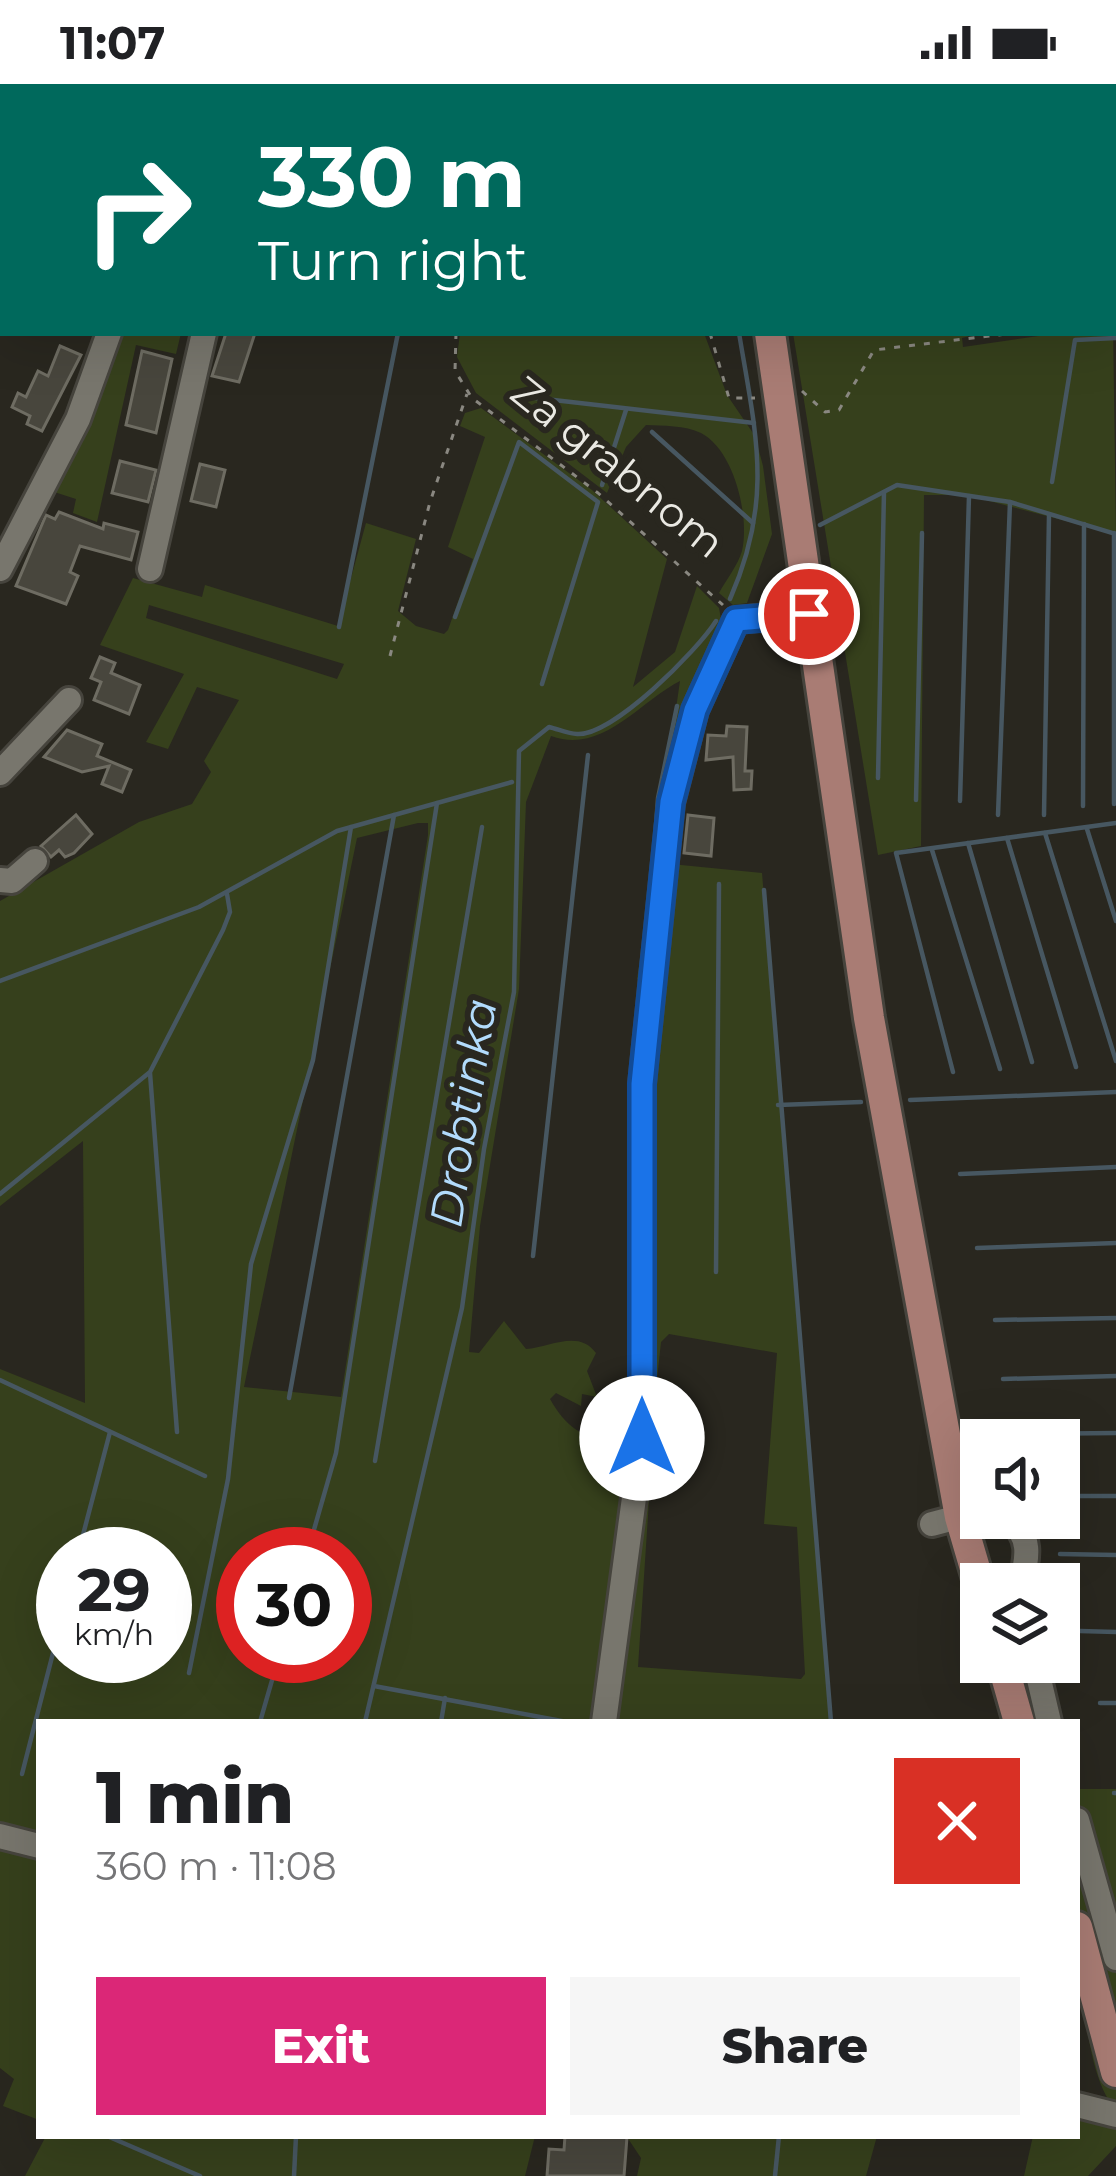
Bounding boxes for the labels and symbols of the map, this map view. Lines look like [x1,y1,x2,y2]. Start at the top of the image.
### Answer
street label: Za grabnom [501,365,735,569]
pin [758,563,860,665]
water label: Drobtinka [417,995,508,1231]
position arrow [579,1375,705,1501]
speed limit sign: 30 [216,1527,372,1683]

